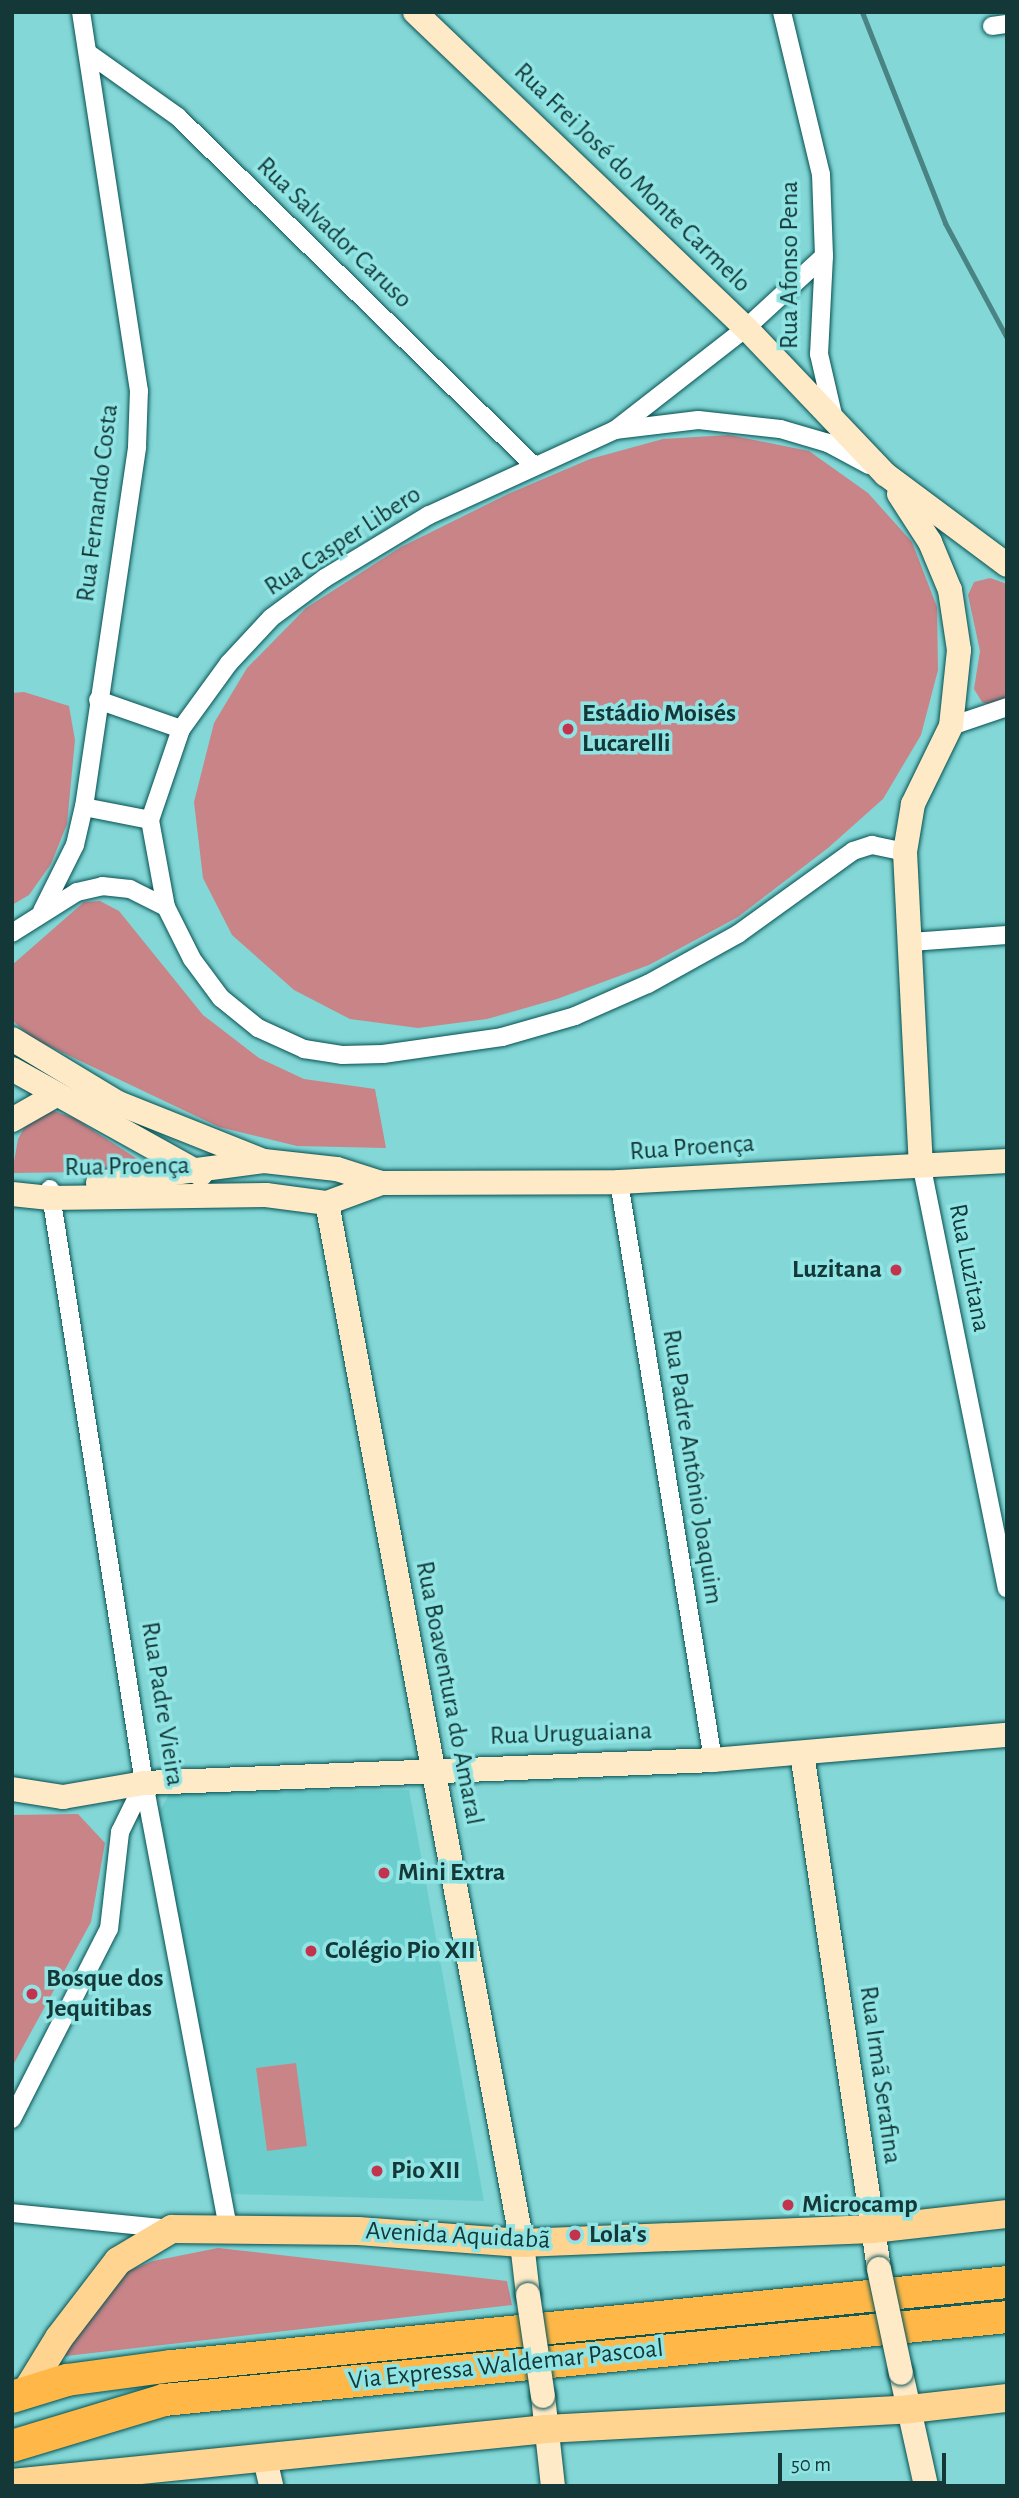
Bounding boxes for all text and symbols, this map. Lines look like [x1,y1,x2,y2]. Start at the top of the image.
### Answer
street label: Rua Frei José do Monte Carmelo [507,57,757,299]
street label: Rua Salvador Caruso [250,151,418,315]
street label: Rua Afonso Pena [774,181,806,349]
street label: Rua Fernando Costa [70,402,126,604]
street label: Rua Casper Libero [259,479,427,603]
place label: Estádio Moisés Lucarelli [582,698,736,760]
marker: Estádio Moisés Lucarelli [560,721,576,737]
street label: Rua Proença [629,1128,755,1168]
street label: Rua Proença [64,1150,190,1184]
street label: Rua Luzitana [941,1201,997,1335]
place label: Luzitana [792,1254,882,1286]
marker: Luzitana [888,1262,904,1278]
street label: Rua Padre Antônio Joaquim [655,1327,729,1607]
street label: Rua Boaventura do Amaral [408,1559,490,1827]
street label: Rua Padre Vieira [134,1620,190,1788]
street label: Rua Uruguaiana [489,1716,653,1752]
place label: Mini Extra [398,1857,505,1889]
marker: Mini Extra [376,1865,392,1881]
place label: Colégio Pio XII [325,1935,476,1967]
marker: Colégio Pio XII [303,1943,319,1959]
place label: Bosque dos Jequitibas [46,1963,163,2024]
street label: Rua Irmã Serafina [852,1984,908,2166]
marker: Bosque dos Jequitibas [24,1986,40,2002]
place label: Pio XII [391,2155,460,2187]
marker: Pio XII [369,2163,385,2179]
place label: Microcamp [802,2189,918,2221]
marker: Microcamp [780,2197,796,2213]
street label: Avenida Aquidabã [365,2216,551,2256]
place label: Lola's [589,2219,647,2251]
marker: Lola's [567,2227,583,2243]
street label: Via Expressa Waldemar Pascoal [347,2333,665,2397]
scale bar [781,2438,949,2482]
text: 50 m [791,2454,831,2475]

